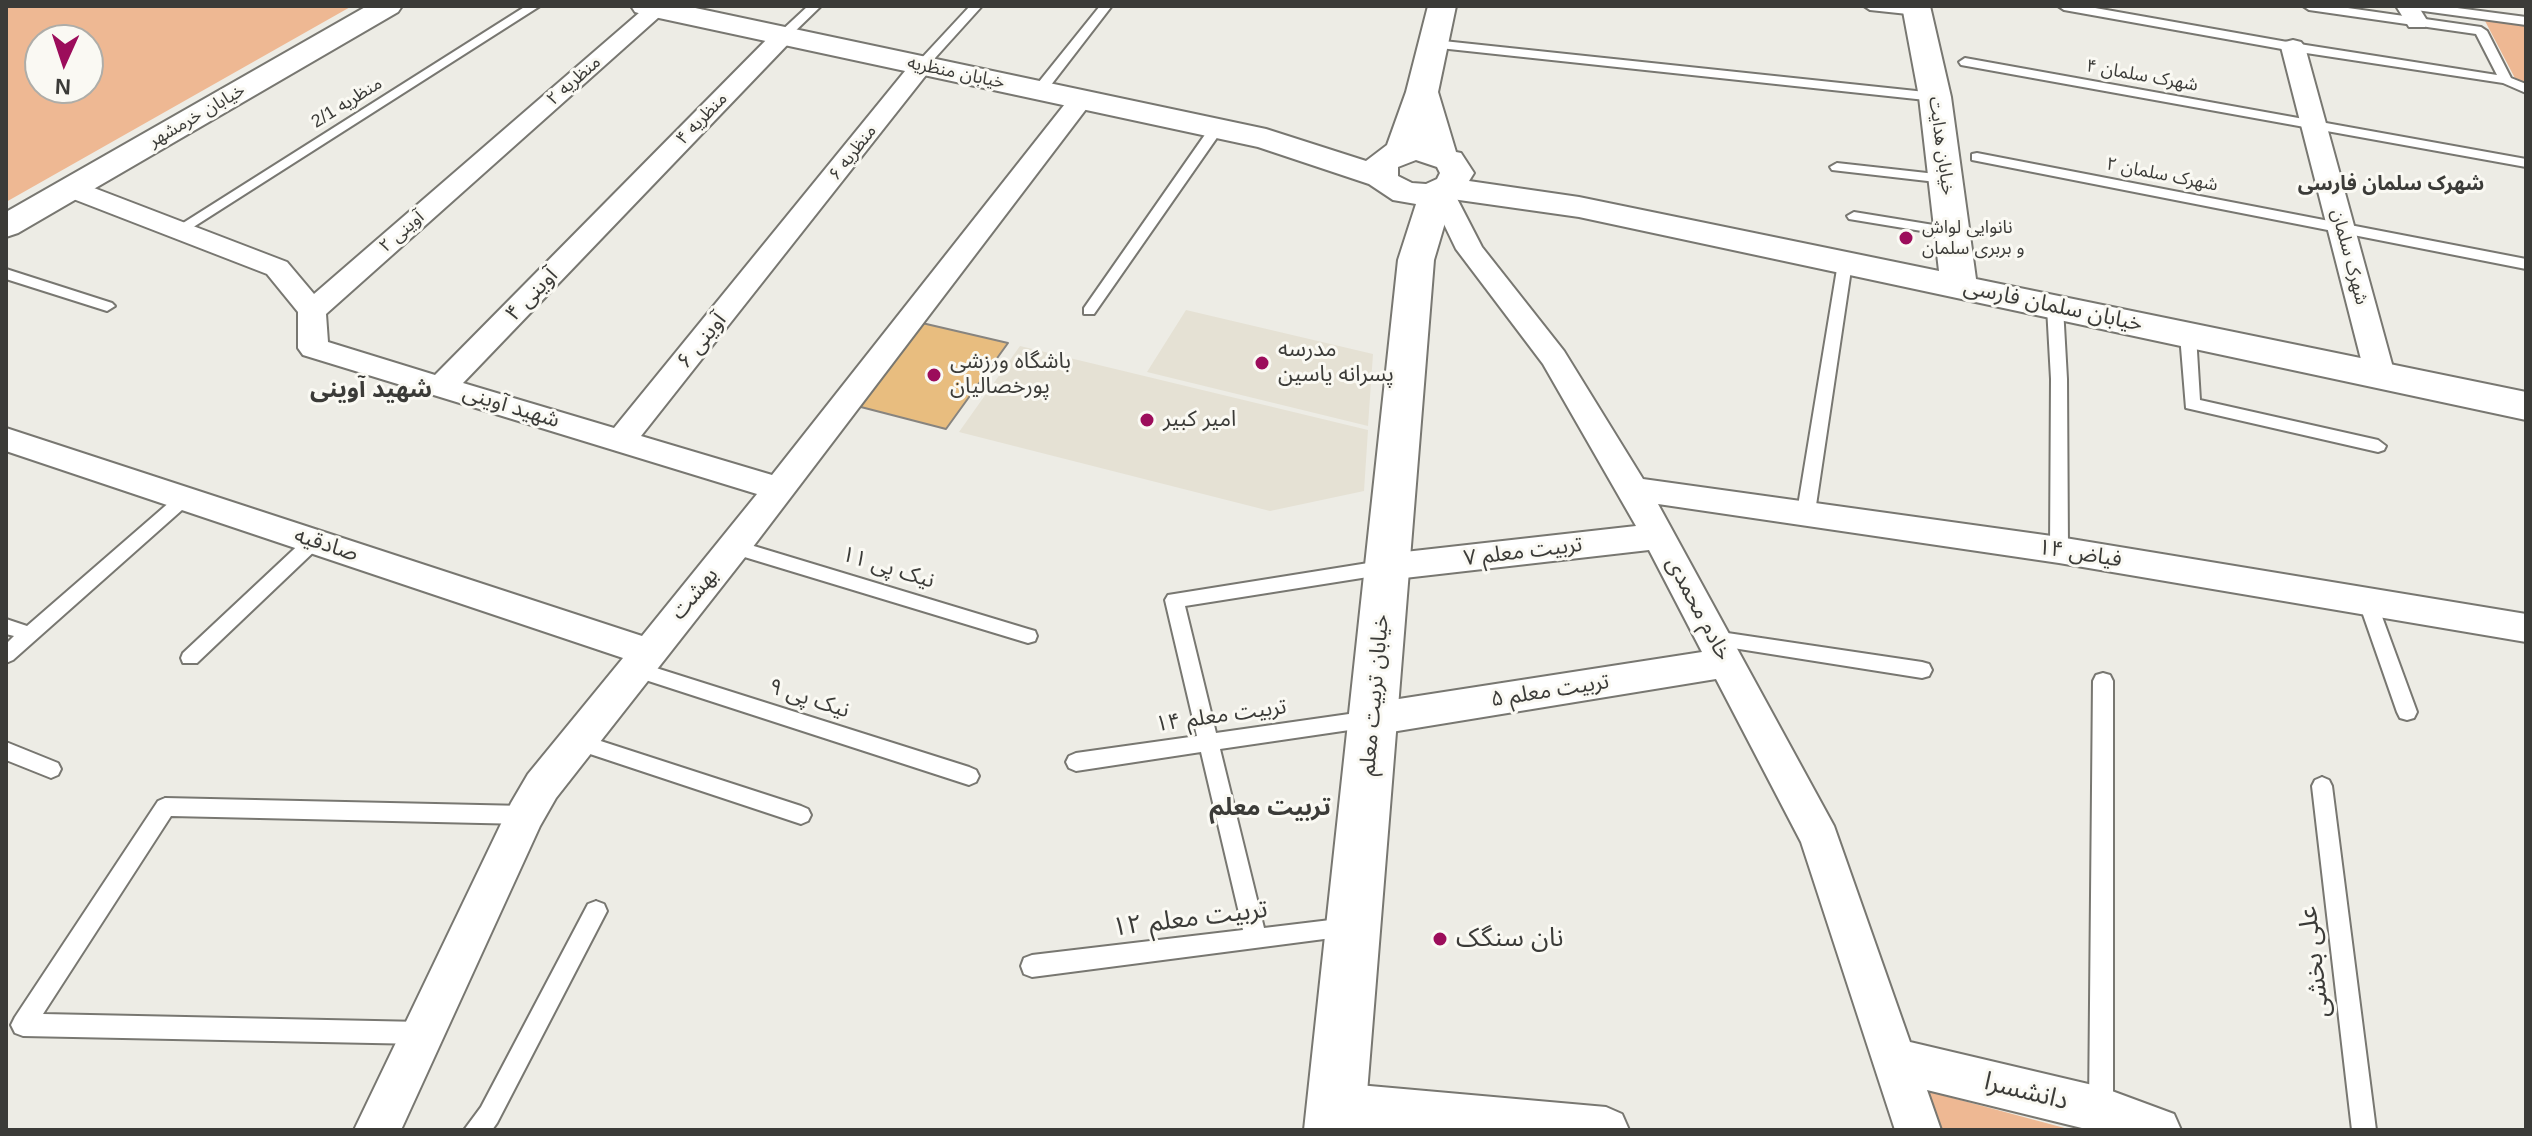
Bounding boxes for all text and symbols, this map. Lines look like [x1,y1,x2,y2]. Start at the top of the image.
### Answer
north arrow [24,24,104,104]
street label: منظریه ۲ [543,52,605,110]
street label: خیابان منظریه [905,52,1007,94]
street label: شهرک سلمان ۴ [2084,56,2200,96]
street label: منظریه 2/1 [308,73,386,133]
text: N [54,74,71,99]
street label: خیابان خرمشهر [145,80,249,152]
street label: منظریه ۴ [672,88,732,150]
street label: خیابان هدایت [1923,95,1959,197]
street label: منظریه ۶ [825,121,881,185]
street label: شهرک سلمان ۲ [2104,154,2220,196]
district label: شهرک سلمان فارسی [2298,172,2484,196]
street label: آوینی ۲ [375,207,429,257]
street label: شهرک سلمان [2326,207,2372,307]
place label: نانوایی لواش و بربری سلمان [1922,217,2025,260]
marker: نانوایی لواش و بربری سلمان [1897,229,1915,247]
street label: آوینی ۴ [500,263,564,327]
street label: خیابان سلمان فارسی [1961,274,2145,338]
street label: آوینی ۶ [672,308,732,374]
place label: مدرسه پسرانه یاسین [1278,337,1394,388]
place label: باشگاه ورزشی پورخصالیان [950,349,1071,400]
marker: مدرسه پسرانه یاسین [1253,354,1271,372]
marker: باشگاه ورزشی پورخصالیان [925,366,943,384]
district label: شهید آوینی [310,376,432,404]
street label: شهید آوینی [459,380,563,434]
place label: امیر کبیر [1163,407,1236,433]
marker: امیر کبیر [1138,411,1156,429]
street label: صادقیه [291,522,361,568]
street label: تربیت معلم ۷ [1462,532,1584,572]
street label: فیاض ۱۴ [2036,534,2124,574]
street label: نیک پی ۱۱ [838,541,938,595]
street label: خادم محمدی [1660,553,1736,665]
street label: بهشت [666,563,724,625]
street label: خیابان تربیت معلم [1355,613,1395,777]
street label: تربیت معلم ۵ [1489,669,1611,713]
street label: نیک پی ۹ [765,674,853,724]
street label: تربیت معلم ۱۴ [1154,694,1288,738]
district label: تربیت معلم [1209,794,1331,822]
street label: تربیت معلم ۱۲ [1111,894,1269,944]
street label: علی بخشی [2293,905,2337,1019]
place label: نان سنگک [1456,923,1563,955]
marker: نان سنگک [1431,930,1449,948]
street label: دانشسرا [1981,1067,2071,1117]

